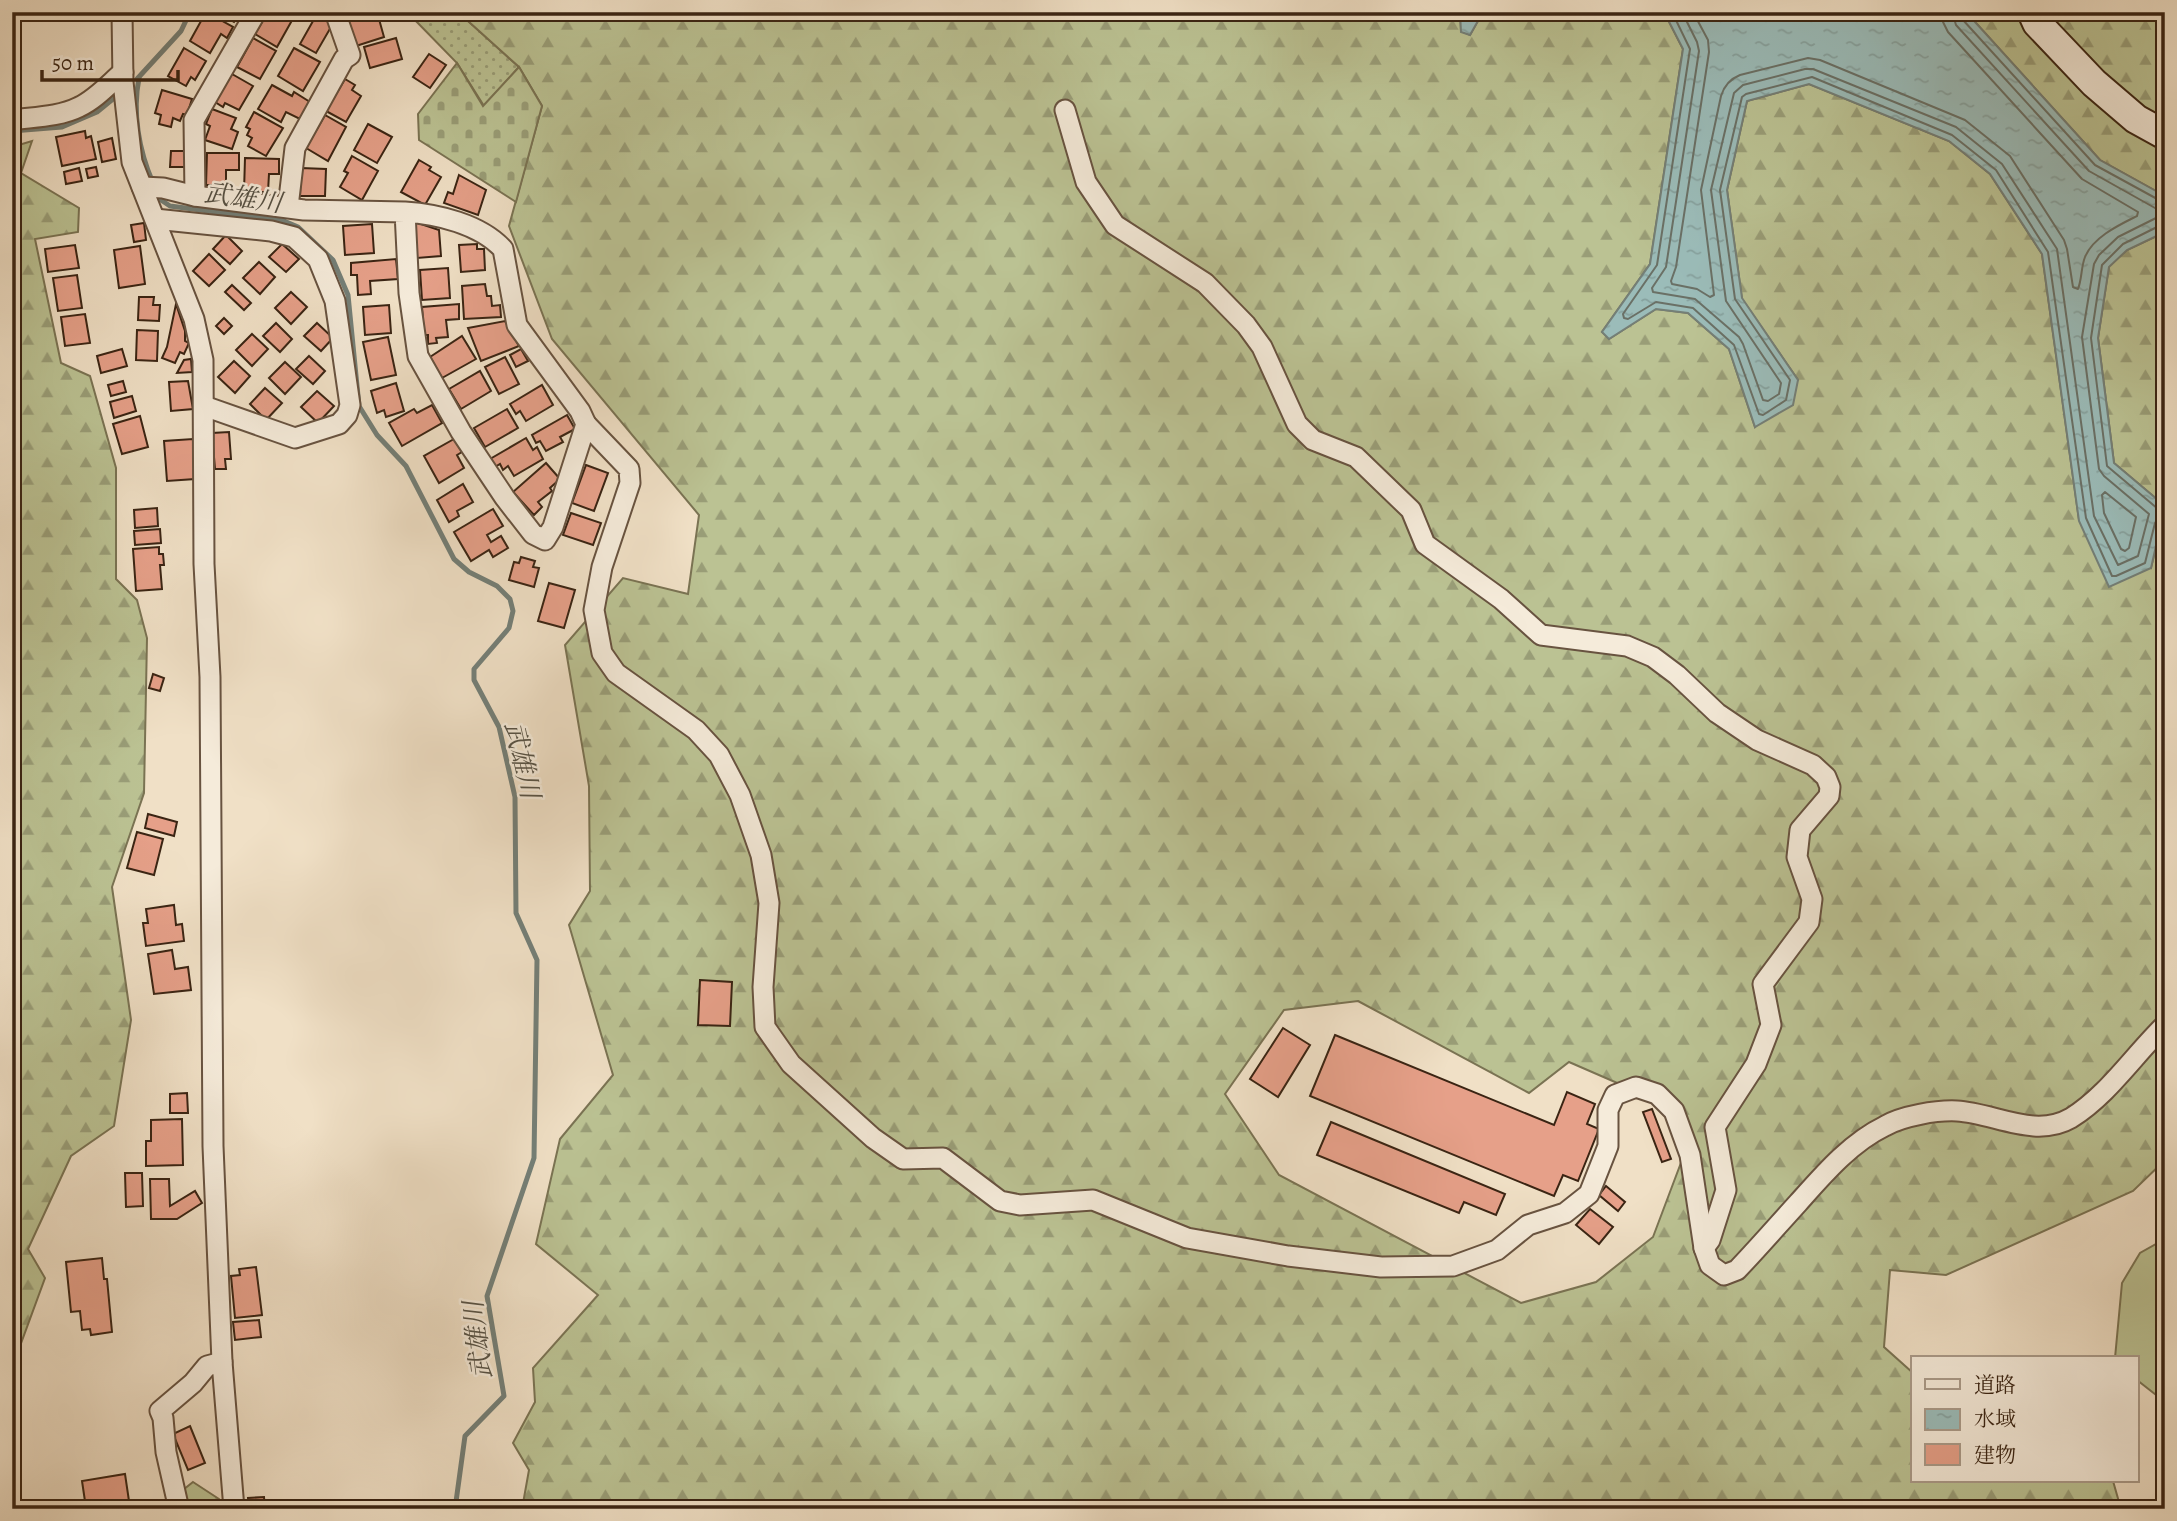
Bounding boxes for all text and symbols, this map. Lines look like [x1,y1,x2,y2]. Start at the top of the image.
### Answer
scale bar [42,38,178,82]
text: 50 m [52,49,94,77]
water label: 武雄川 [202,175,287,221]
water label: 武雄川 [496,718,548,805]
water label: 武雄川 [456,1296,500,1381]
legend [1911,1356,2138,1482]
text: 道路 [1974,1371,2016,1399]
text: 水域 [1974,1405,2016,1433]
text: 建物 [1974,1441,2016,1469]

